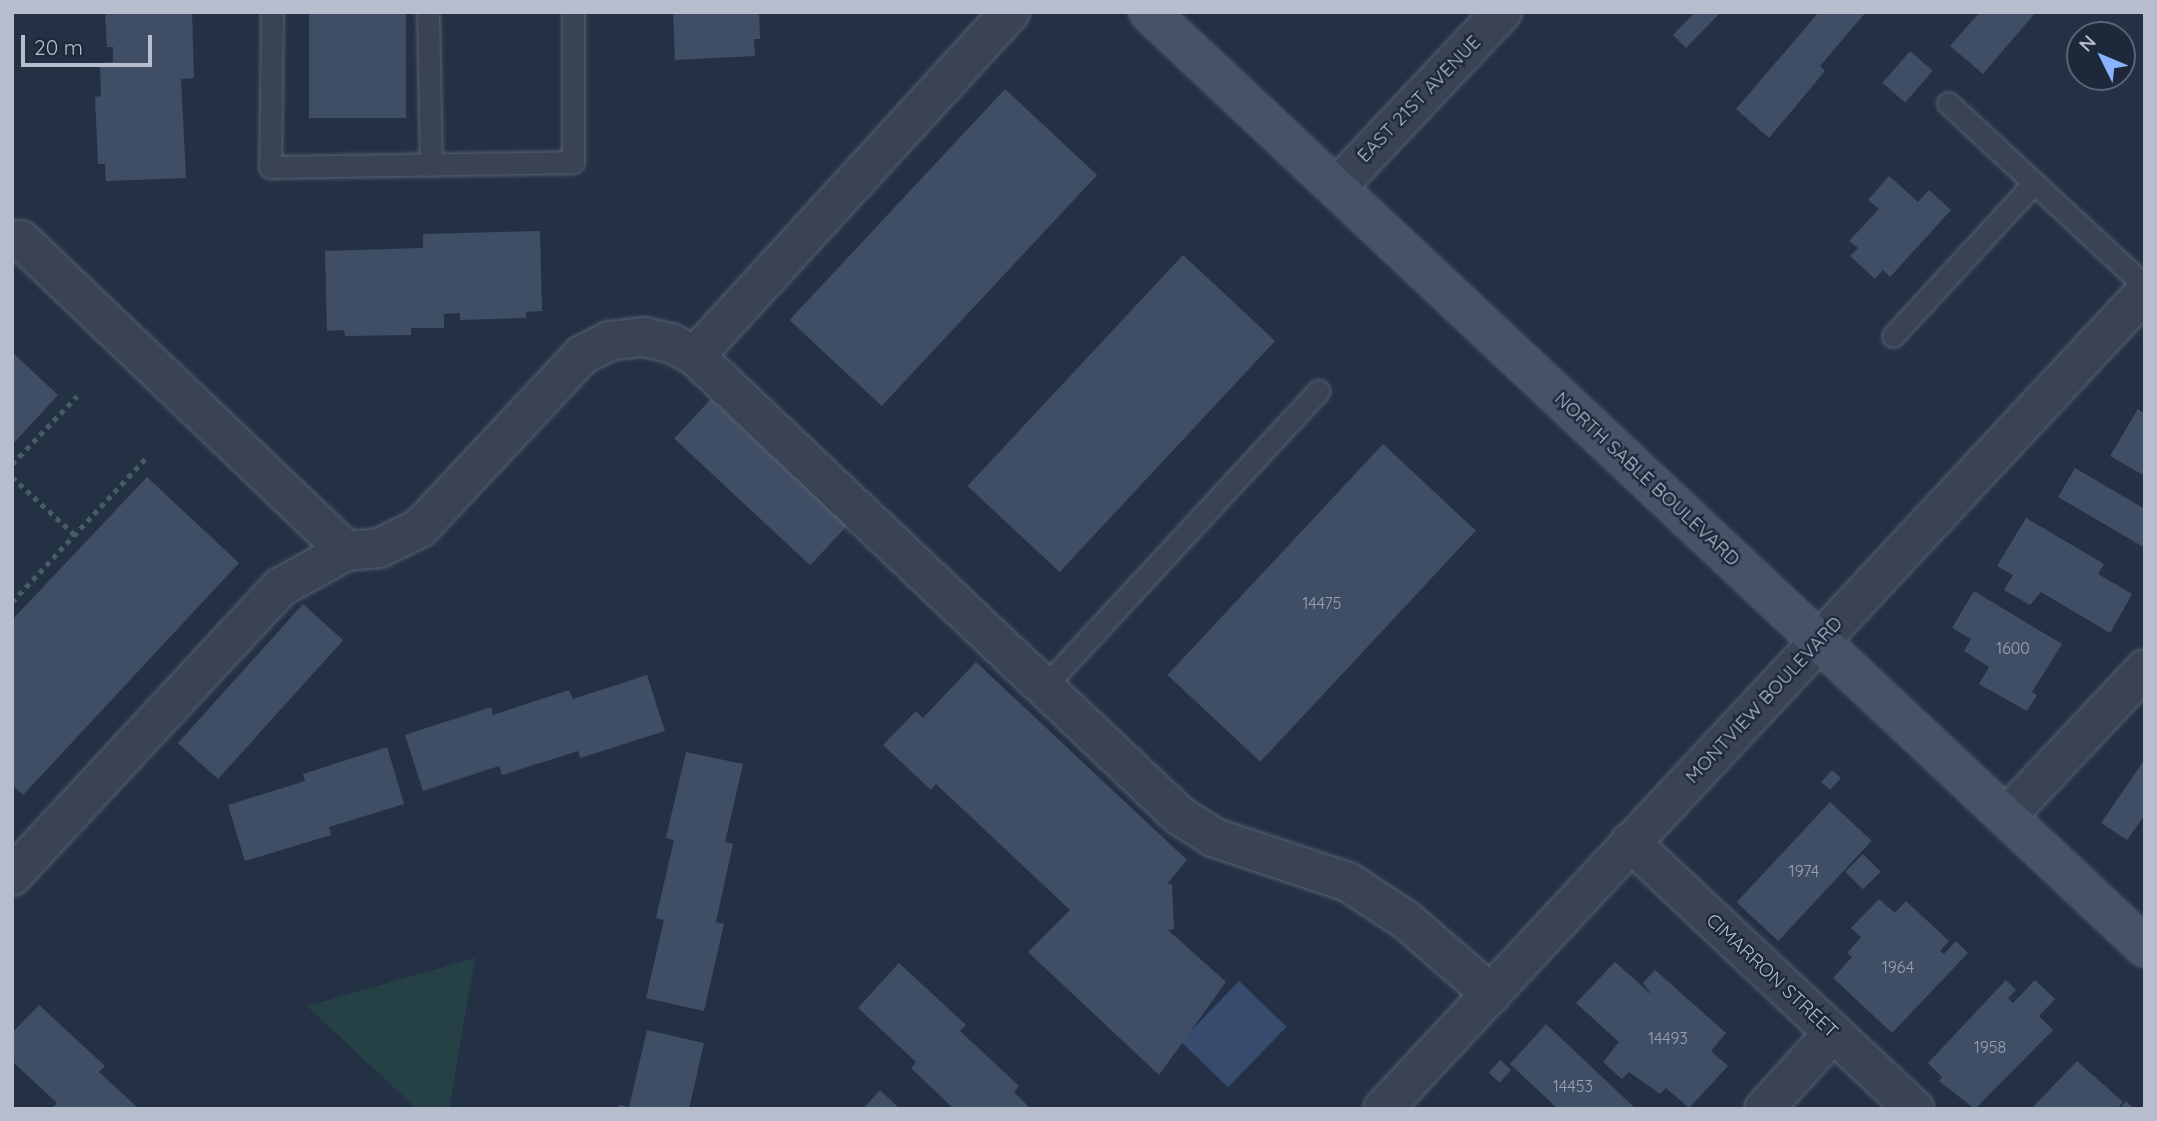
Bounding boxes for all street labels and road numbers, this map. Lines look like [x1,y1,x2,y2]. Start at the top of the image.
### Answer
street label: EAST 21ST AVENUE [1353,31,1485,167]
street label: NORTH SABLE BOULEVARD [1550,387,1744,571]
street label: MONTVIEW BOULEVARD [1681,612,1847,788]
street label: CIMARRON STREET [1701,909,1843,1043]

